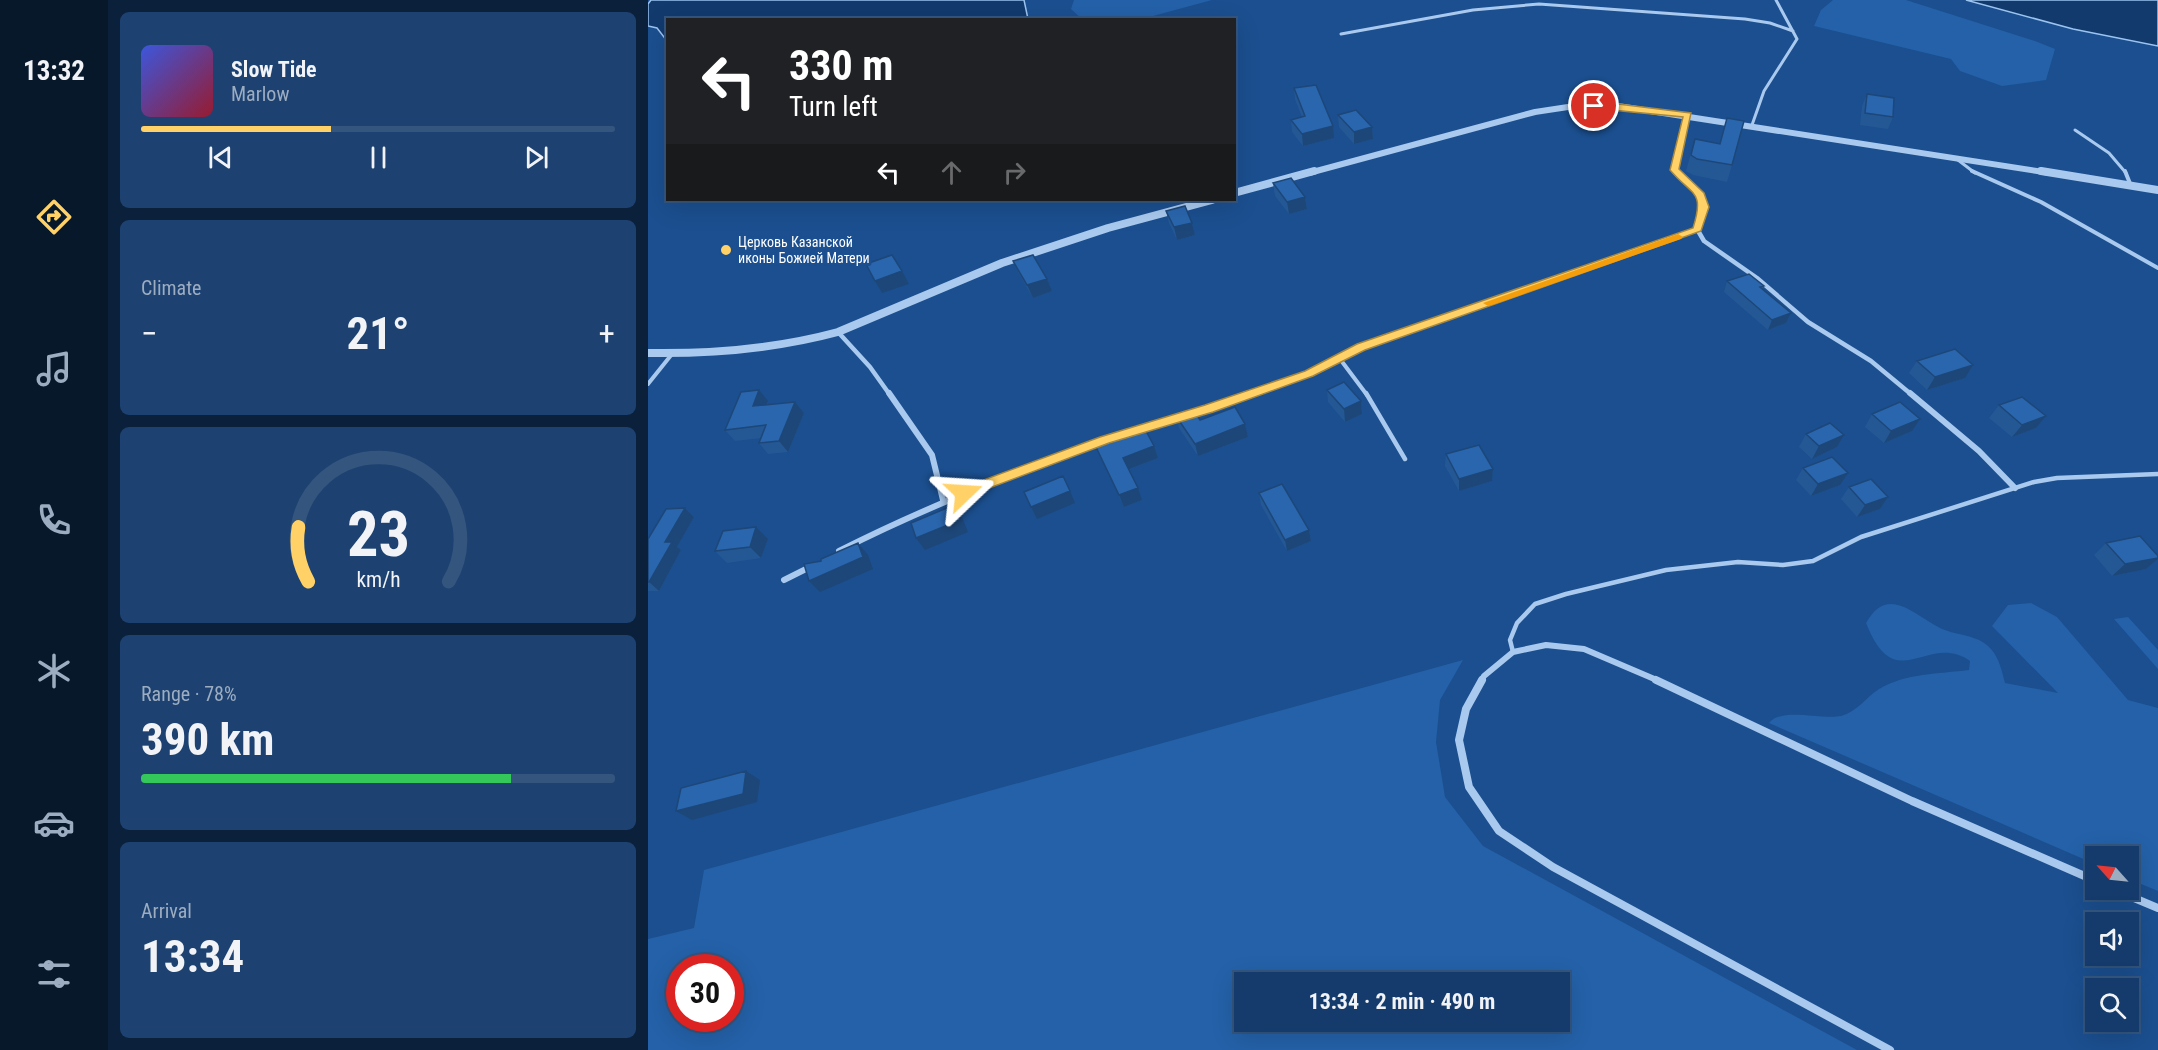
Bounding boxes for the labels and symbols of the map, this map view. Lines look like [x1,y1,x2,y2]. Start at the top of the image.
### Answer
pin [1568,80,1619,131]
place label: Церковь Казанской иконы Божией Матери [738,234,870,266]
marker: Церковь Казанской иконы Божией Матери [719,243,733,257]
position arrow [932,461,996,525]
north arrow [2085,846,2139,900]
speed limit sign: 30 [666,954,744,1032]

